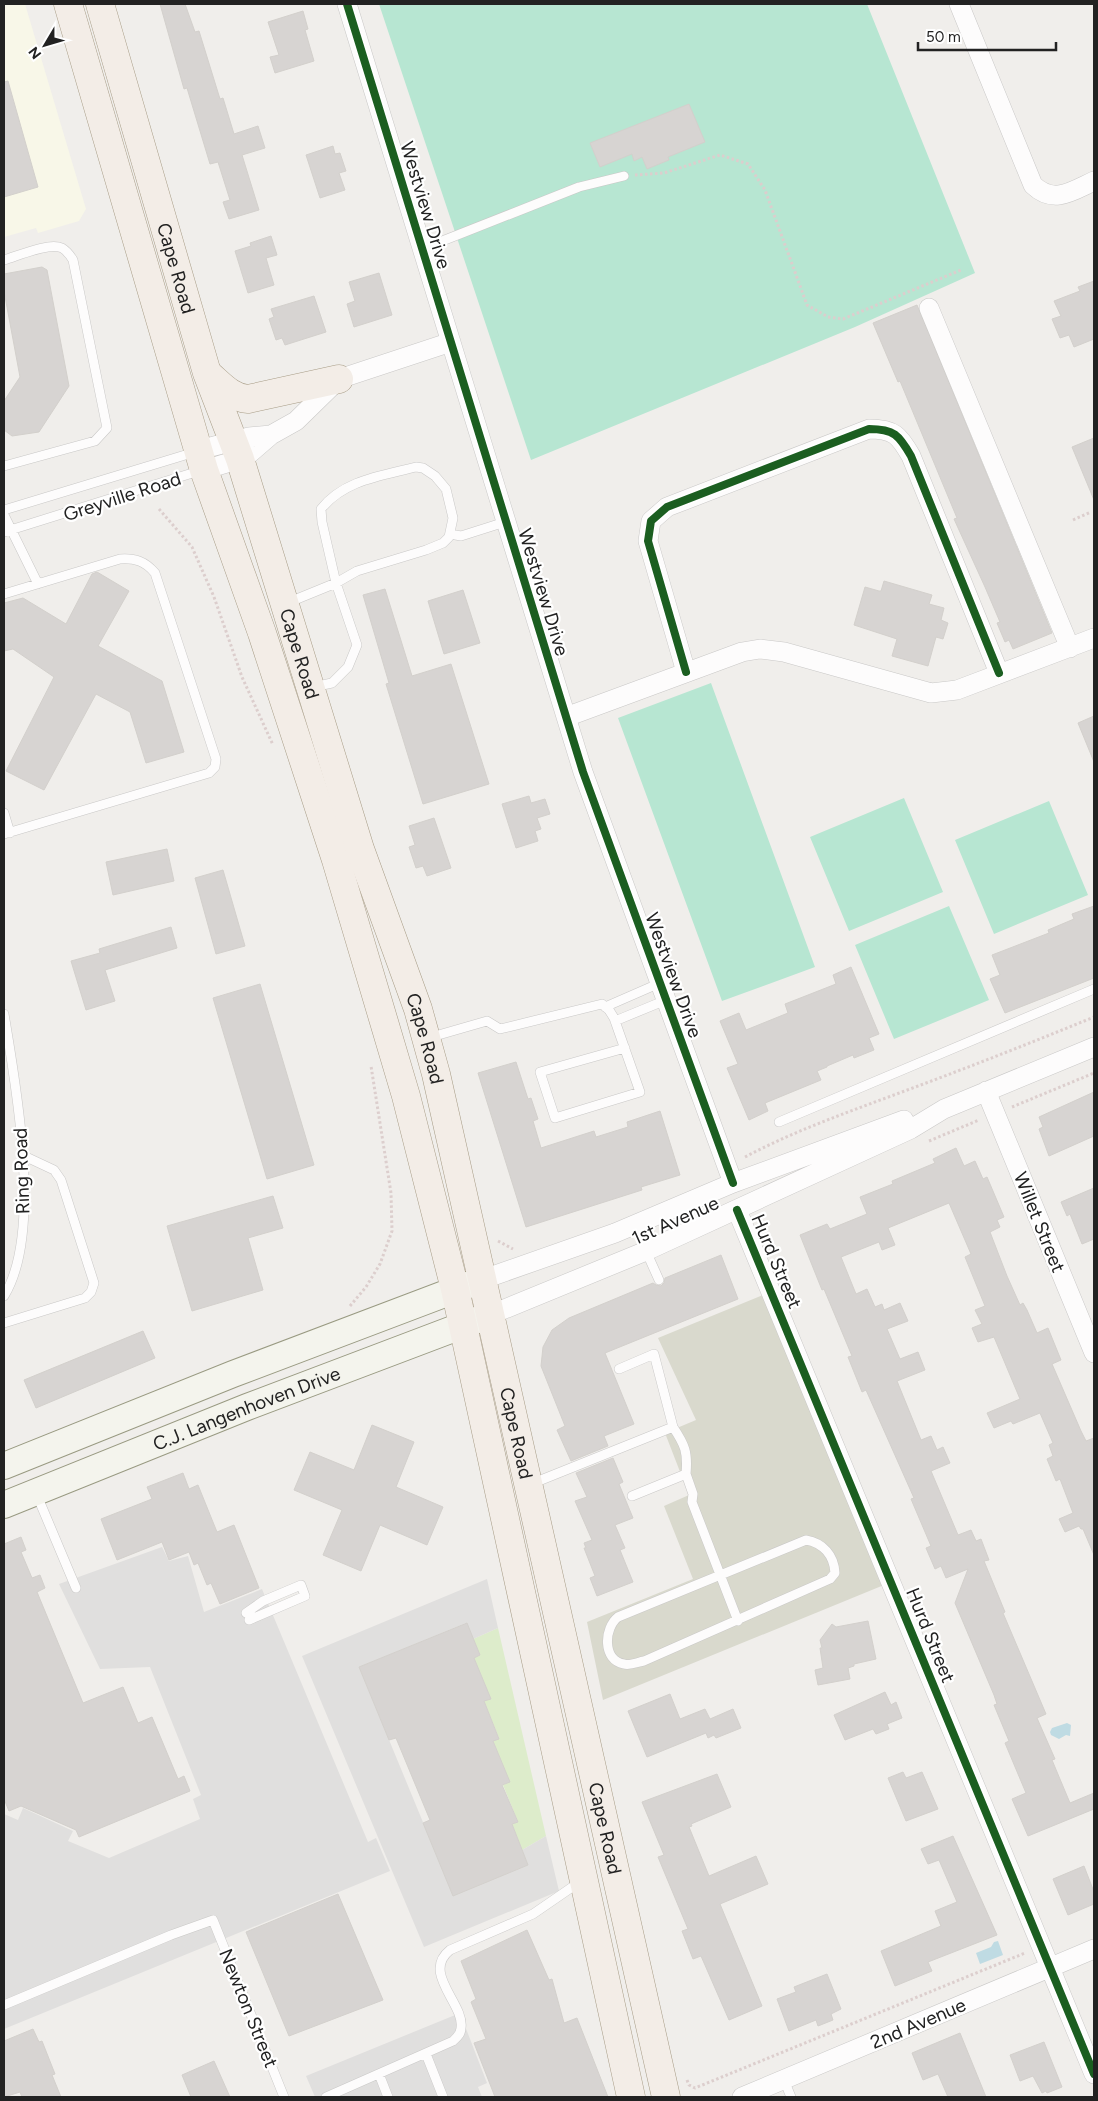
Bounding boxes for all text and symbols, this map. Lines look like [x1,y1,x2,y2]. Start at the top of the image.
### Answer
north arrow [20,20,70,70]
scale bar [918,20,1056,52]
text: 50 m [926,28,961,46]
text: N [25,43,45,62]
street label: Westview Drive [395,139,456,272]
street label: Cape Road [152,220,200,316]
street label: Greyville Road [60,467,184,526]
street label: Westview Drive [513,526,574,659]
street label: Cape Road [275,606,324,702]
street label: Westview Drive [640,909,707,1041]
street label: Cape Road [401,990,449,1086]
street label: Ring Road [8,1127,35,1215]
street label: Willet Street [1009,1169,1070,1276]
street label: 1st Avenue [628,1191,722,1250]
street label: Hurd Street [746,1211,807,1312]
street label: C.J. Langenhoven Drive [150,1362,343,1456]
street label: Cape Road [495,1385,538,1481]
street label: Hurd Street [901,1584,960,1686]
street label: Cape Road [584,1780,627,1876]
street label: Newton Street [214,1945,283,2071]
street label: 2nd Avenue [867,1993,969,2054]

